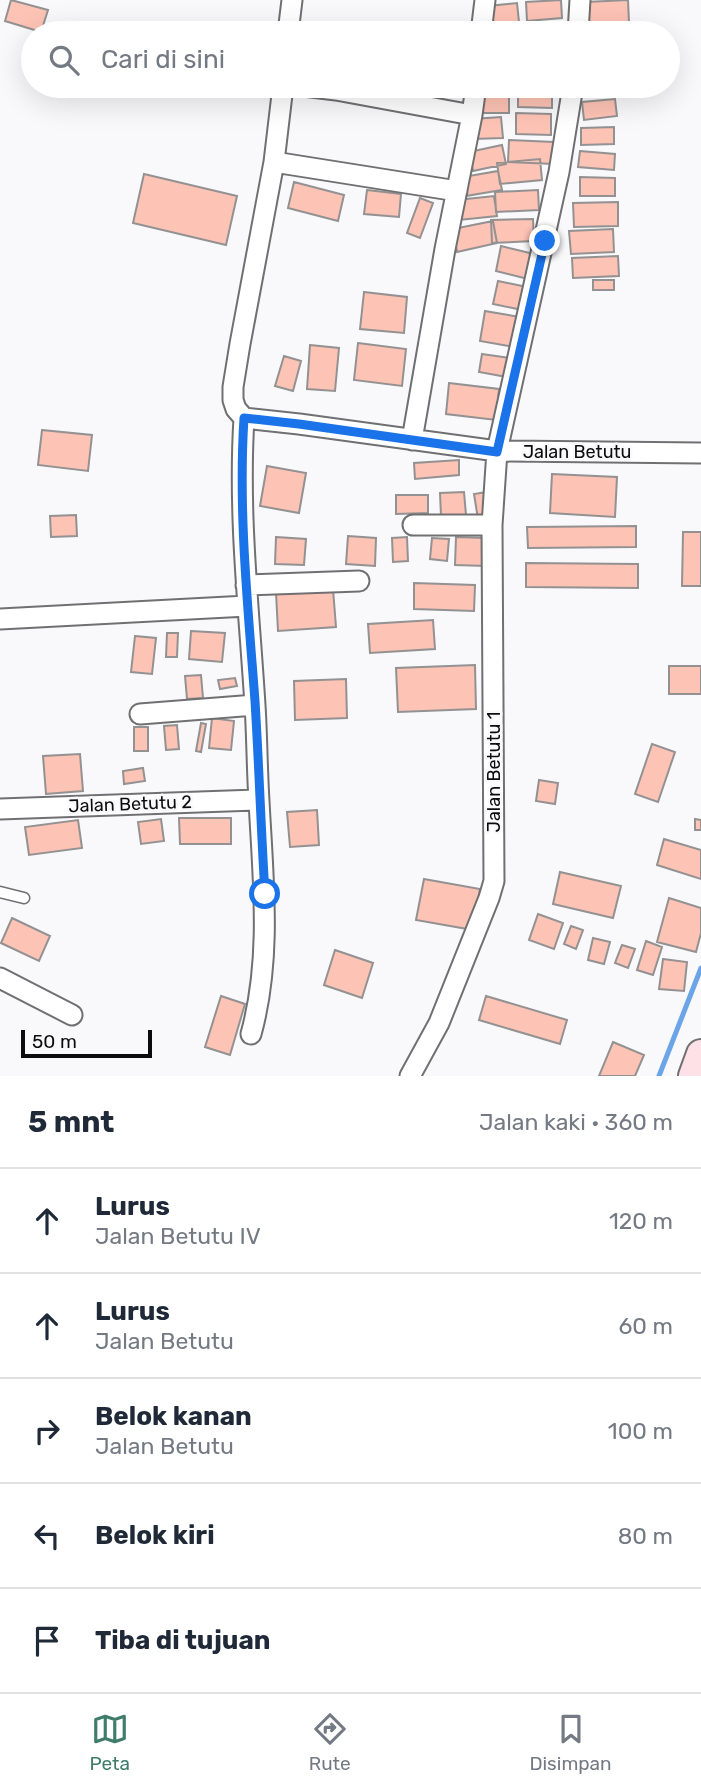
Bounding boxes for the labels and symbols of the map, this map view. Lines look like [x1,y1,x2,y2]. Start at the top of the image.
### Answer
route end [529,225,560,256]
street label: Jalan Betutu [523,441,631,463]
street label: Jalan Betutu 1 [483,712,505,832]
street label: Jalan Betutu 2 [68,791,192,817]
route start [249,878,280,909]
scale bar [21,1027,152,1059]

